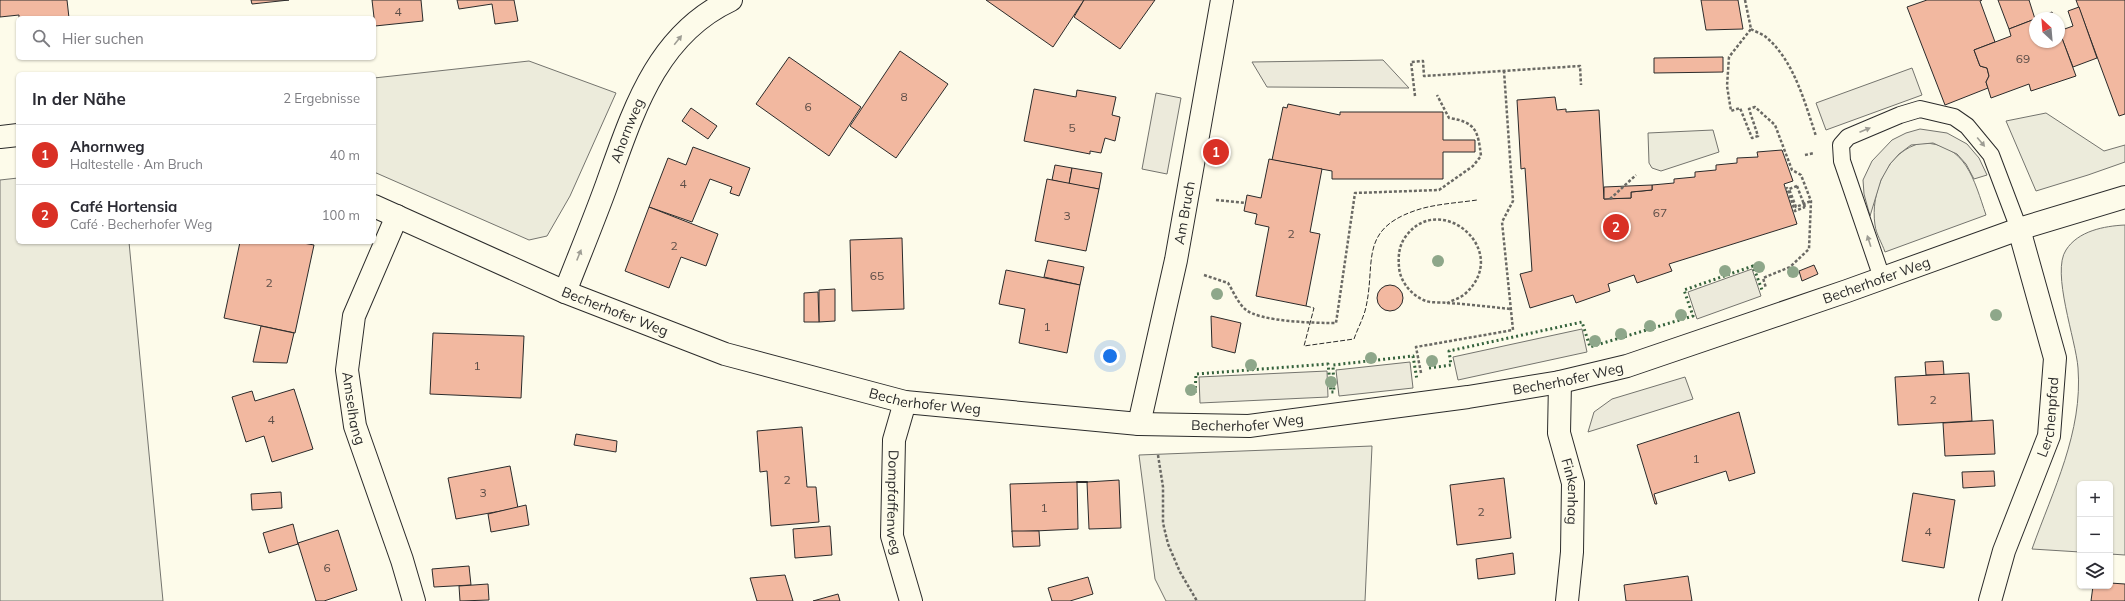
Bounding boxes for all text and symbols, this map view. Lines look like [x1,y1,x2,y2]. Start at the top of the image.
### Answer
house number: 4 [394,4,402,19]
north arrow [2029,12,2065,48]
search box [16,16,376,60]
icon: search [30,27,52,49]
text: Hier suchen [62,29,144,48]
one-way arrow [673,35,682,46]
house number: 69 [2016,51,2030,66]
text: In der Nähe [32,88,126,109]
house number: 8 [900,89,908,104]
text: 2 Ergebnisse [283,90,360,106]
street label: Ahornweg [606,95,648,165]
house number: 6 [804,99,812,114]
house number: 5 [1068,120,1076,135]
one-way arrow [1859,126,1871,133]
one-way arrow [1976,136,1985,147]
text: Ahornweg [70,137,145,156]
pin: 1 [1203,137,1229,167]
text: 1 [41,147,49,163]
text: 40 m [330,147,360,163]
text: Haltestelle · Am Bruch [70,156,203,172]
house number: 4 [679,176,687,191]
street label: Am Bruch [1170,180,1199,246]
text: Café Hortensia [70,197,177,216]
house number: 67 [1653,205,1667,220]
text: 2 [41,207,49,223]
text: 100 m [322,207,360,223]
house number: 3 [1063,208,1071,223]
pin: 2 [1603,212,1629,242]
text: Café · Becherhofer Weg [70,216,212,232]
house number: 2 [1287,226,1295,241]
one-way arrow [1866,235,1872,247]
house number: 2 [670,238,678,253]
one-way arrow [577,249,583,261]
street label: Becherhofer Weg [1820,253,1932,308]
house number: 65 [870,268,884,283]
house number: 2 [265,275,273,290]
street label: Becherhofer Weg [559,283,671,340]
house number: 1 [1043,319,1051,334]
your location [1100,346,1120,366]
house number: 1 [473,358,481,373]
street label: Becherhofer Weg [1511,358,1625,399]
street label: Amselhang [338,370,370,447]
street label: Lerchenpfad [2033,376,2063,460]
street label: Becherhofer Weg [867,384,982,418]
house number: 2 [1929,392,1937,407]
street label: Becherhofer Weg [1191,410,1305,435]
house number: 4 [267,412,275,427]
street label: Dompfaffenweg [883,450,906,557]
house number: 1 [1692,451,1700,466]
street label: Finkenhag [1557,456,1582,525]
house number: 2 [783,472,791,487]
map controls [2077,481,2113,589]
button: + [2077,481,2113,517]
house number: 3 [479,485,487,500]
house number: 1 [1040,500,1048,515]
house number: 2 [1477,504,1485,519]
button: − [2077,517,2113,553]
house number: 4 [1924,524,1932,539]
button: layers [2077,553,2113,589]
house number: 6 [323,560,331,575]

